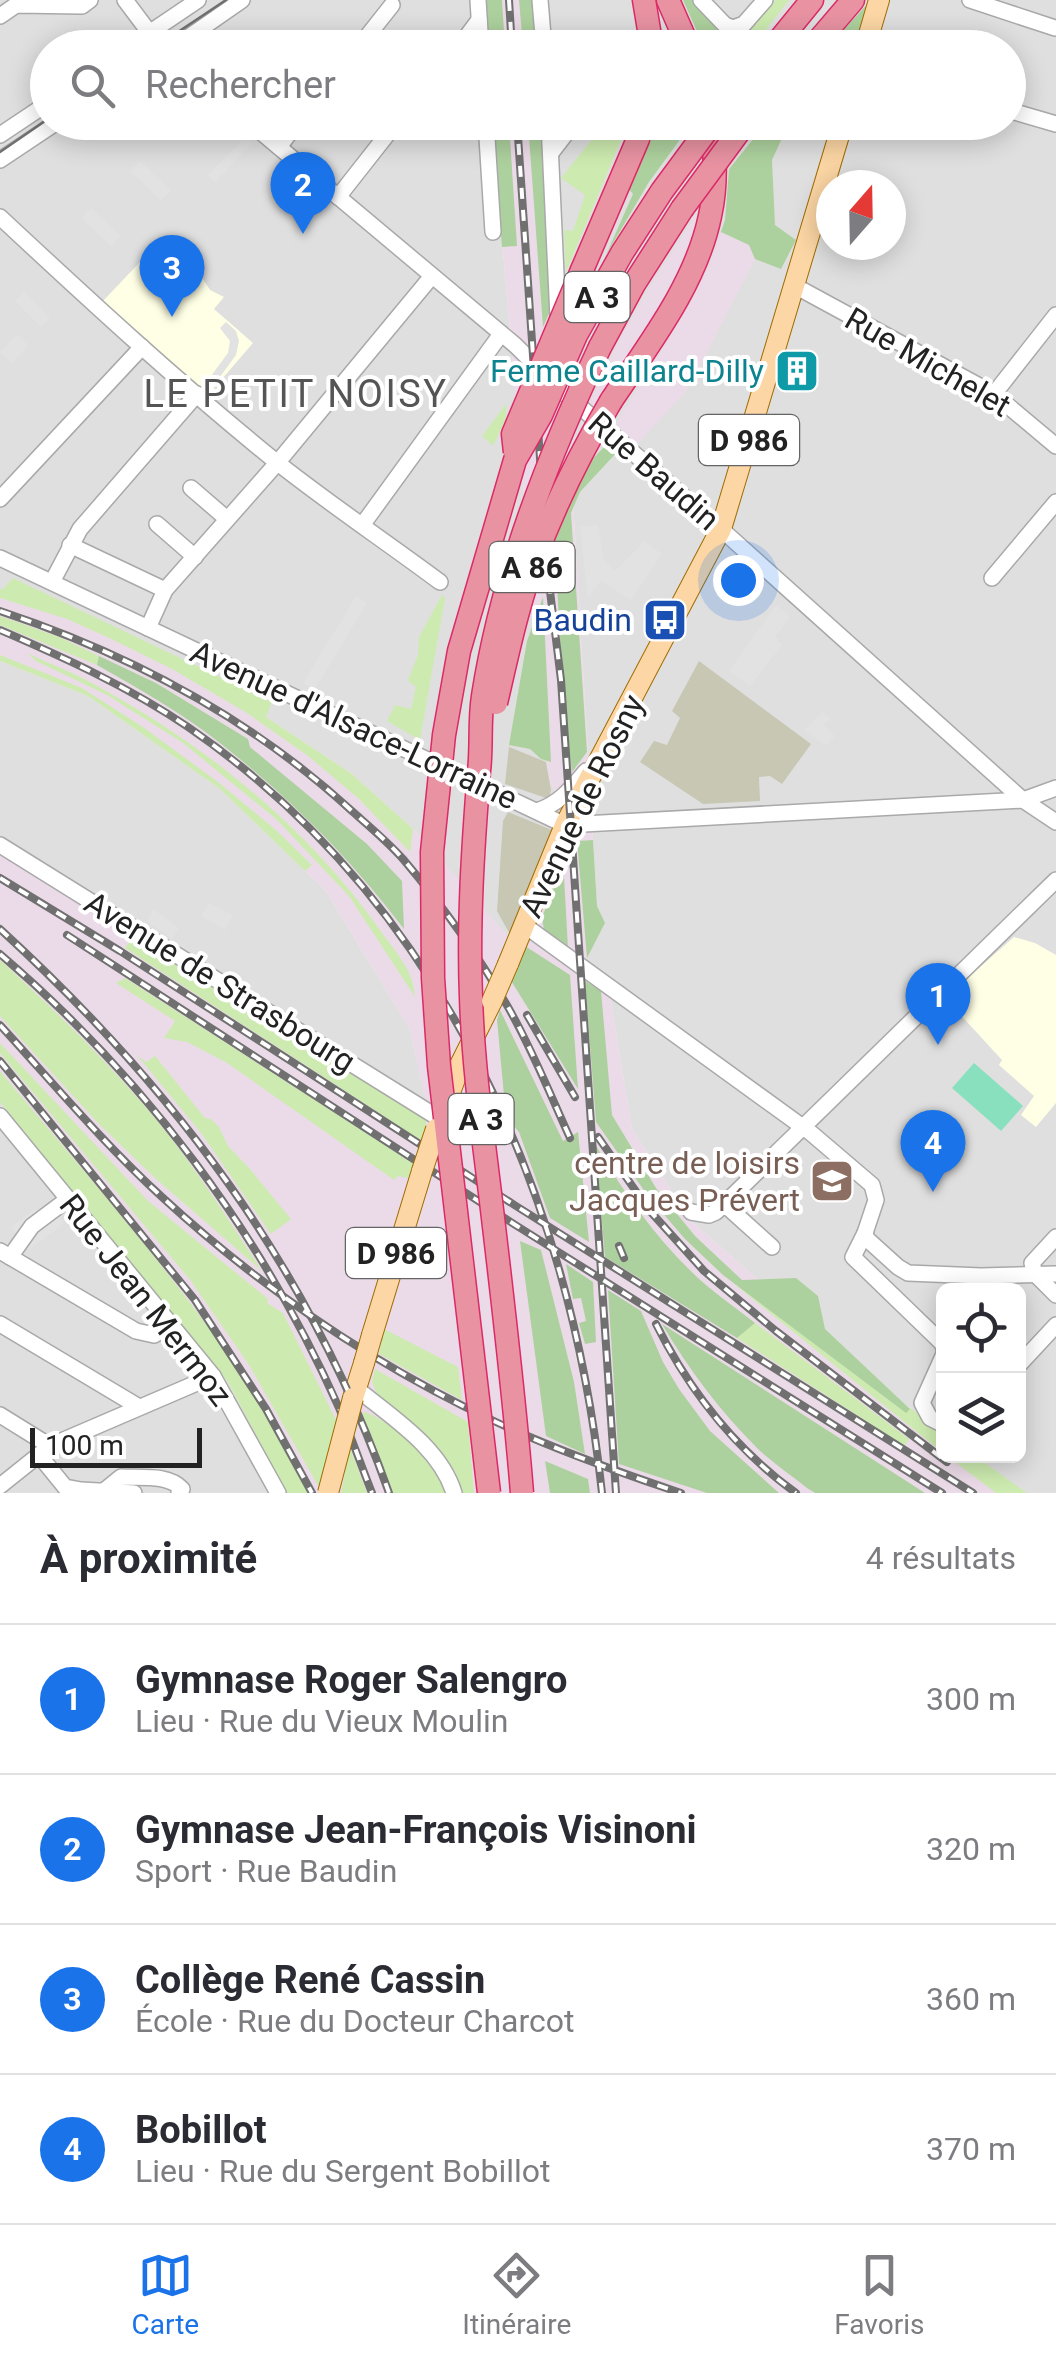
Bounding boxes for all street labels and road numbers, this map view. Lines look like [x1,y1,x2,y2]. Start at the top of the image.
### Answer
road number: A 3 [564,272,630,322]
street label: Rue Michelet [839,299,1017,425]
street label: Rue Baudin [581,404,727,538]
road number: D 986 [699,415,799,465]
road number: A 86 [490,542,574,592]
street label: Avenue d'Alsace-Lorraine [185,633,523,817]
street label: Avenue de Rosny [512,689,652,923]
street label: Avenue de Strasbourg [78,883,362,1081]
road number: A 3 [448,1094,514,1144]
street label: Rue Jean Mermoz [52,1187,240,1413]
road number: D 986 [346,1228,446,1278]

